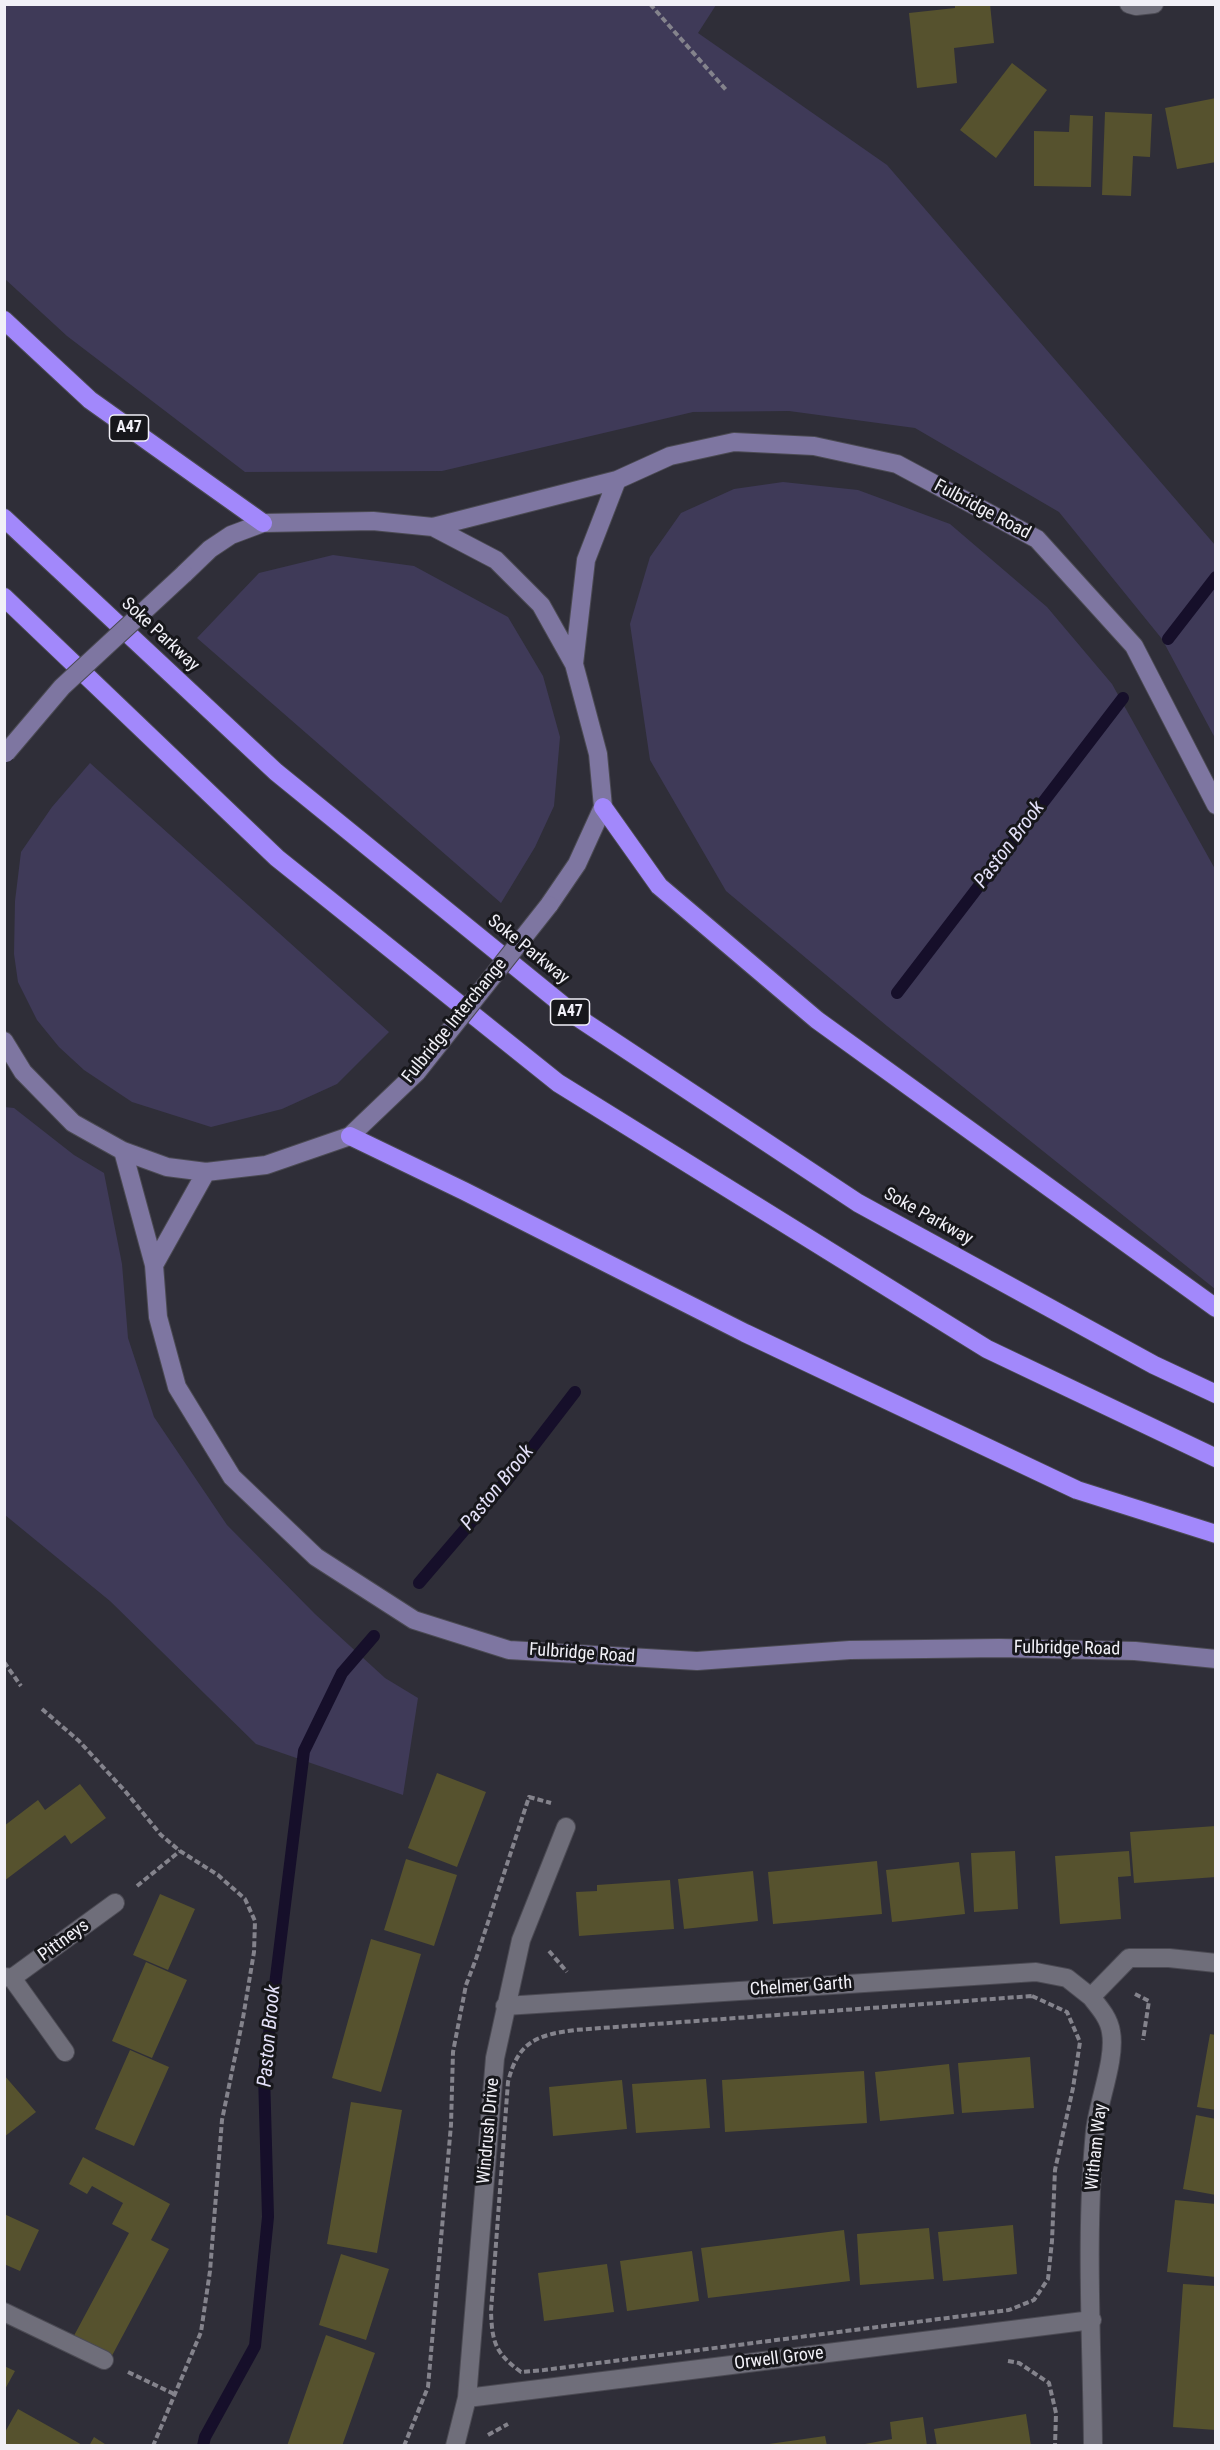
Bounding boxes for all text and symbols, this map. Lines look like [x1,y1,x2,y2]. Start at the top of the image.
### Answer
road number: A47 [110,415,148,441]
street label: Fulbridge Road [930,476,1034,544]
street label: Soke Parkway [117,593,203,677]
water label: Paston Brook [970,797,1050,893]
street label: Soke Parkway [483,911,573,989]
street label: Fulbridge Interchange [398,954,512,1088]
road number: A47 [550,999,590,1025]
street label: Soke Parkway [880,1184,976,1250]
water label: Paston Brook [456,1441,540,1535]
street label: Fulbridge Road [1014,1637,1120,1661]
street label: Fulbridge Road [528,1640,636,1668]
street label: Pittneys [34,1915,94,1967]
street label: Chelmer Garth [749,1973,853,2001]
water label: Paston Brook [254,1984,286,2088]
street label: Windrush Drive [474,2077,504,2185]
street label: Witham Way [1082,2102,1112,2192]
street label: Orwell Grove [733,2343,825,2375]

